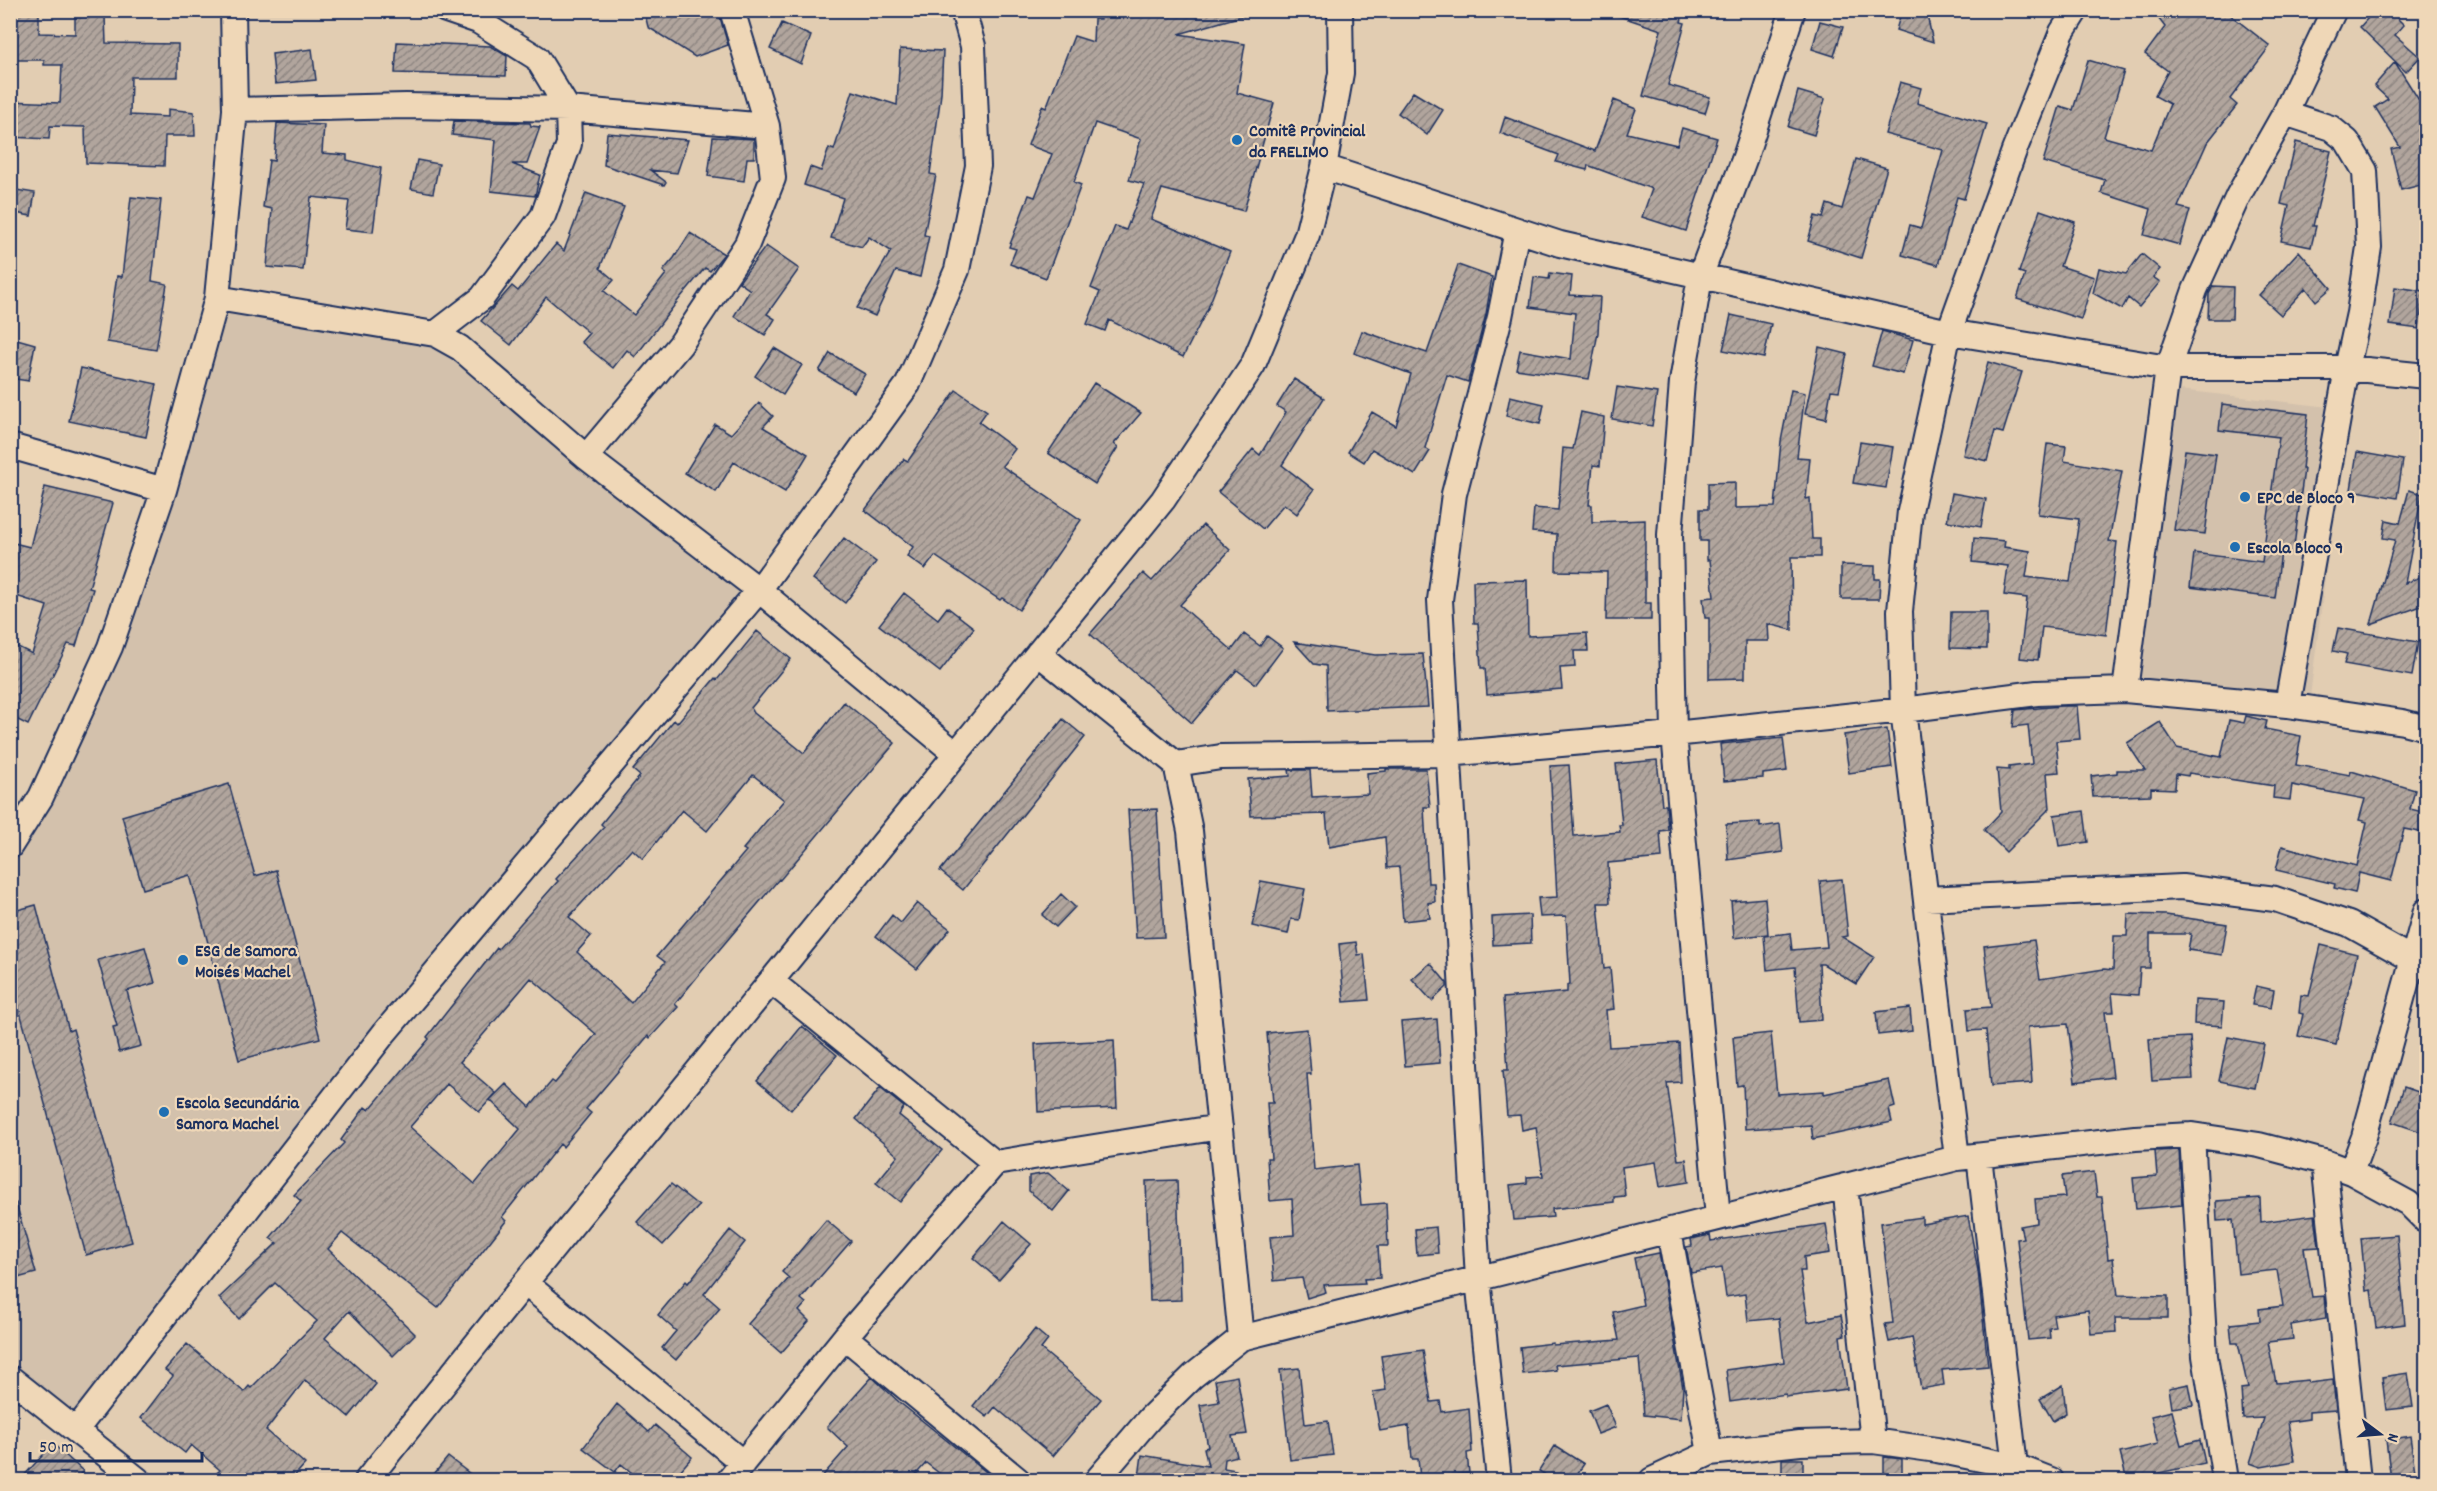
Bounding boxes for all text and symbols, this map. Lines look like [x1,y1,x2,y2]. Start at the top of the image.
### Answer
place label: Comitê Provincial da FRELIMO [1249,120,1366,166]
marker: Comitê Provincial da FRELIMO [1230,133,1244,147]
place label: EPC de Bloco 9 [2257,487,2355,512]
marker: EPC de Bloco 9 [2238,490,2252,504]
place label: Escola Bloco 9 [2247,537,2343,562]
marker: Escola Bloco 9 [2228,540,2242,554]
place label: ESG de Samora Moisés Machel [195,940,297,986]
marker: ESG de Samora Moisés Machel [176,953,190,967]
place label: Escola Secundária Samora Machel [176,1092,299,1138]
marker: Escola Secundária Samora Machel [157,1105,171,1119]
north arrow [2350,1404,2410,1464]
scale bar [30,1425,202,1463]
text: N [2380,1430,2404,1445]
text: 50 m [39,1436,74,1461]

